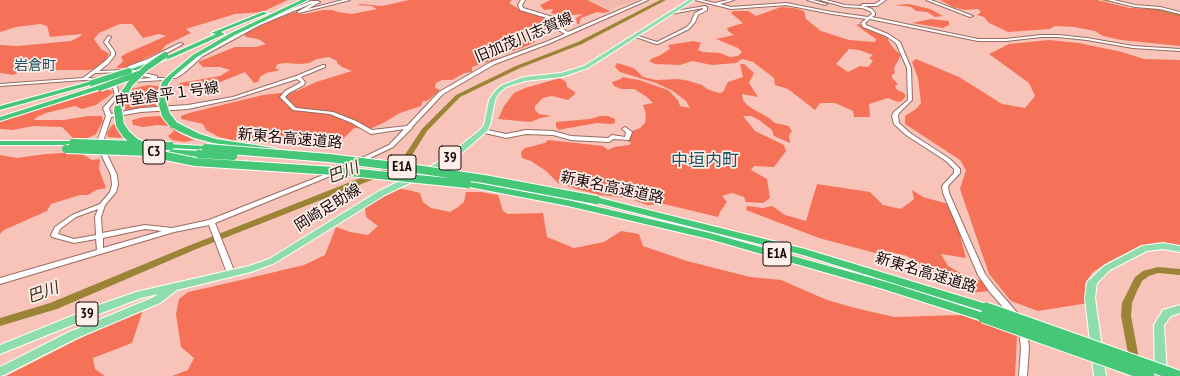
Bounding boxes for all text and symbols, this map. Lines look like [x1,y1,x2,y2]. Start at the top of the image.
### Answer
street label: 旧加茂川志賀線 [472,9,576,67]
district label: 岩倉町 [14,58,56,74]
street label: 申堂倉平１号線 [114,79,220,111]
street label: 新東名高速道路 [237,125,343,153]
road number: C3 [143,140,165,164]
road number: 39 [439,146,461,170]
district label: 中垣内町 [671,151,739,171]
road number: E1A [388,155,416,179]
water label: 巴川 [325,158,361,188]
street label: 新東名高速道路 [559,168,665,208]
street label: 岡崎足助線 [291,180,365,236]
road number: E1A [763,242,791,266]
street label: 新東名高速道路 [873,249,979,297]
water label: 巴川 [25,279,61,307]
road number: 39 [76,302,98,326]

